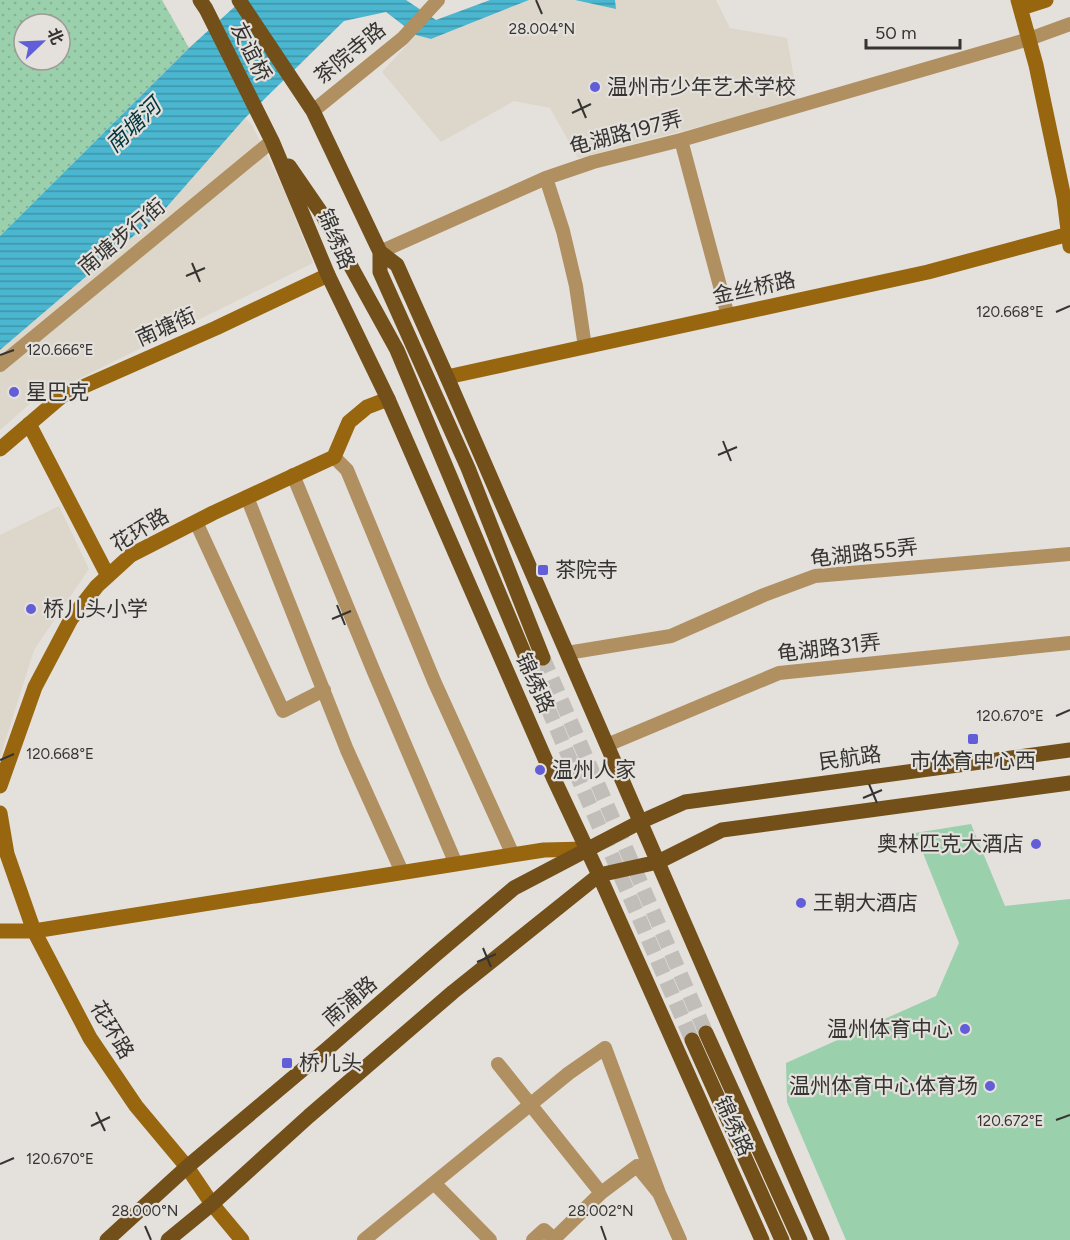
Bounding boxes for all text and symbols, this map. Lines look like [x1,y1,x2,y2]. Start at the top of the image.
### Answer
north arrow [12,12,72,72]
scale bar [866,12,960,50]
street label: 茶院寺路 [309,16,390,89]
street label: 友谊桥 [226,18,277,86]
text: 28.004°N [509,20,575,38]
text: 50 m [875,22,917,44]
text: 北 [43,25,67,47]
place label: 温州市少年艺术学校 [607,74,796,99]
marker: 温州市少年艺术学校 [588,80,602,94]
water label: 南塘河 [100,90,169,158]
street label: 龟湖路197弄 [567,105,685,160]
street label: 南塘步行街 [73,193,170,280]
street label: 锦绣路 [313,205,360,273]
street label: 金丝桥路 [710,267,798,308]
street label: 南塘街 [132,302,200,351]
text: 120.668°E [976,303,1044,321]
text: 120.666°E [26,341,94,359]
place label: 星巴克 [26,379,89,404]
marker: 星巴克 [7,385,21,399]
street label: 花环路 [106,503,173,557]
street label: 龟湖路55弄 [809,534,919,572]
place label: 茶院寺 [555,557,618,582]
marker: 茶院寺 [536,563,550,577]
place label: 桥儿头小学 [43,596,148,621]
marker: 桥儿头小学 [24,602,38,616]
street label: 龟湖路31弄 [776,629,882,666]
street label: 锦绣路 [511,649,560,717]
text: 120.670°E [976,707,1044,725]
marker: 市体育中心西 [966,732,980,746]
street label: 民航路 [817,741,883,774]
text: 120.668°E [26,745,94,763]
place label: 市体育中心西 [910,748,1036,773]
place label: 温州人家 [552,757,636,782]
marker: 温州人家 [533,763,547,777]
place label: 奥林匹克大酒店 [877,831,1024,856]
marker: 奥林匹克大酒店 [1029,837,1043,851]
place label: 王朝大酒店 [813,890,918,915]
marker: 王朝大酒店 [794,896,808,910]
street label: 南浦路 [318,971,382,1031]
street label: 花环路 [85,996,139,1063]
place label: 温州体育中心 [827,1016,953,1041]
marker: 温州体育中心 [958,1022,972,1036]
place label: 桥儿头 [299,1050,362,1075]
marker: 桥儿头 [280,1056,294,1070]
place label: 温州体育中心体育场 [789,1073,978,1098]
marker: 温州体育中心体育场 [983,1079,997,1093]
street label: 锦绣路 [710,1092,759,1160]
text: 120.672°E [977,1112,1043,1130]
text: 120.670°E [26,1150,94,1168]
text: 28.000°N [112,1202,178,1220]
text: 28.002°N [568,1202,634,1220]

